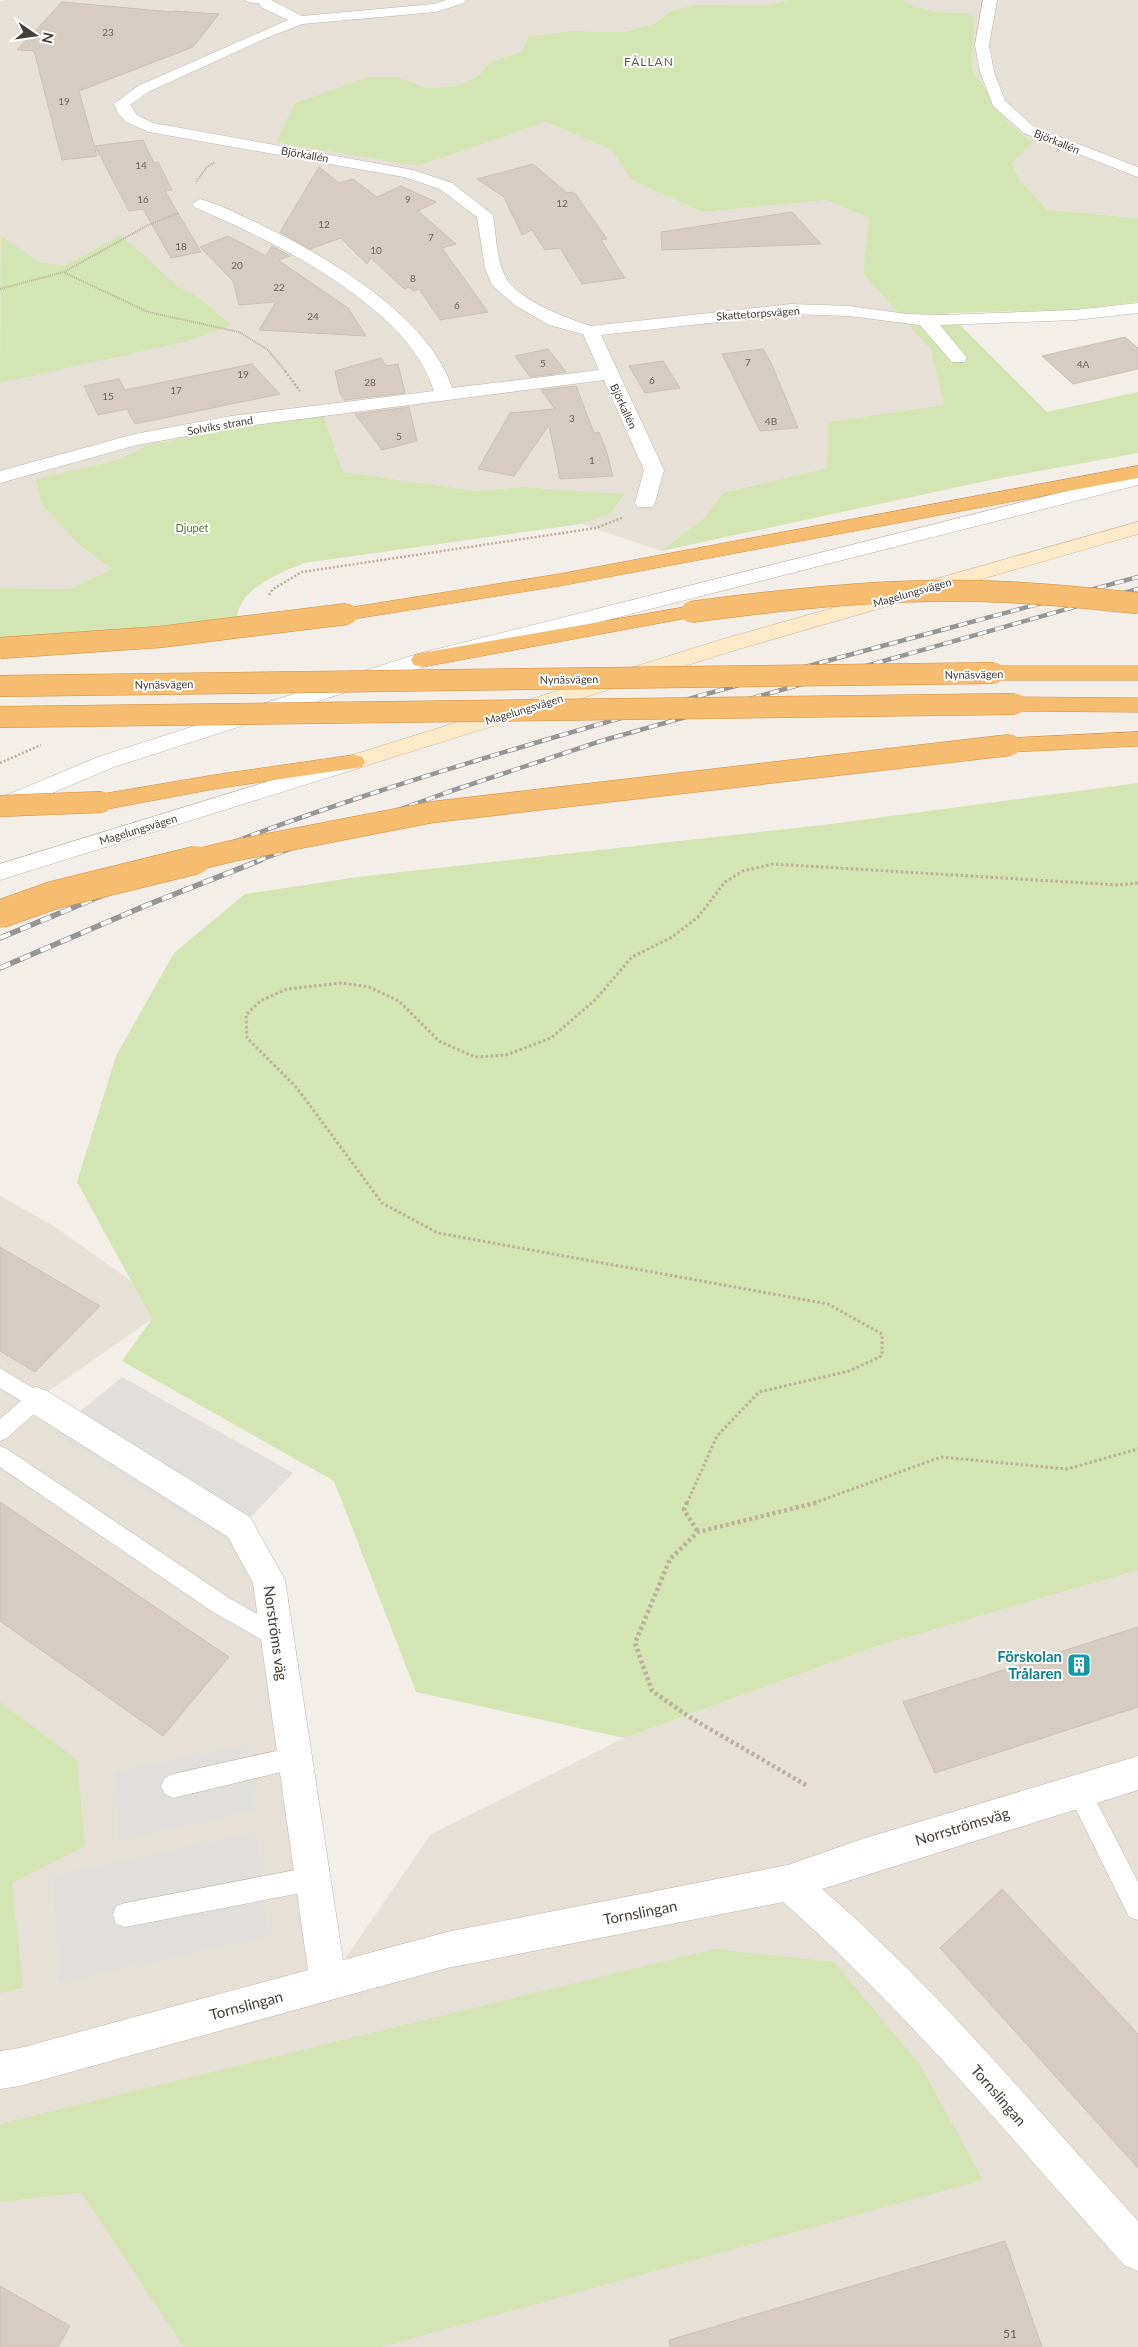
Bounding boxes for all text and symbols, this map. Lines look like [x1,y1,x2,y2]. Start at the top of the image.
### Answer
north arrow [10,10,60,60]
house number: 23 [102,26,114,38]
text: N [39,31,58,45]
district label: FÅLLAN [624,54,674,69]
house number: 19 [58,95,70,107]
street label: Björkallén [1032,126,1082,156]
street label: Björkallén [280,143,330,165]
house number: 14 [135,159,147,171]
house number: 16 [137,193,149,205]
house number: 9 [405,193,411,205]
house number: 12 [556,197,568,209]
house number: 12 [318,218,330,230]
house number: 7 [428,231,434,243]
house number: 18 [175,240,187,252]
house number: 10 [370,244,382,256]
house number: 20 [231,259,243,271]
house number: 8 [410,272,416,284]
house number: 22 [273,281,285,293]
house number: 6 [454,299,460,311]
street label: Skattetorpsvägen [716,304,800,322]
house number: 24 [307,310,319,322]
house number: 7 [745,356,751,368]
house number: 5 [540,357,546,369]
house number: 4A [1077,358,1090,370]
house number: 19 [237,368,249,380]
house number: 6 [649,374,655,386]
house number: 28 [364,376,376,388]
street label: Björkallén [608,381,640,431]
house number: 17 [170,384,182,396]
house number: 15 [102,390,114,402]
house number: 3 [569,412,575,424]
street label: Solviks strand [186,413,254,437]
house number: 4B [765,415,777,427]
house number: 5 [396,430,402,442]
house number: 1 [589,454,595,466]
park label: Djupet [176,521,209,534]
street label: Magelungsvägen [871,575,953,609]
street label: Nynäsvägen [944,667,1004,681]
street label: Nynäsvägen [539,672,599,686]
street label: Nynäsvägen [134,677,194,691]
street label: Magelungsvägen [483,691,565,727]
street label: Magelungsvägen [97,811,179,847]
street label: Norströms väg [260,1584,292,1682]
place label: Förskolan Trålaren [997,1647,1062,1682]
building icon: Förskolan Trålaren [1066,1652,1092,1678]
street label: Norrströmsväg [913,1803,1012,1849]
street label: Tornslingan [601,1896,679,1928]
street label: Tornslingan [207,1987,285,2023]
street label: Tornslingan [968,2061,1030,2129]
house number: 51 [1003,2326,1017,2341]

